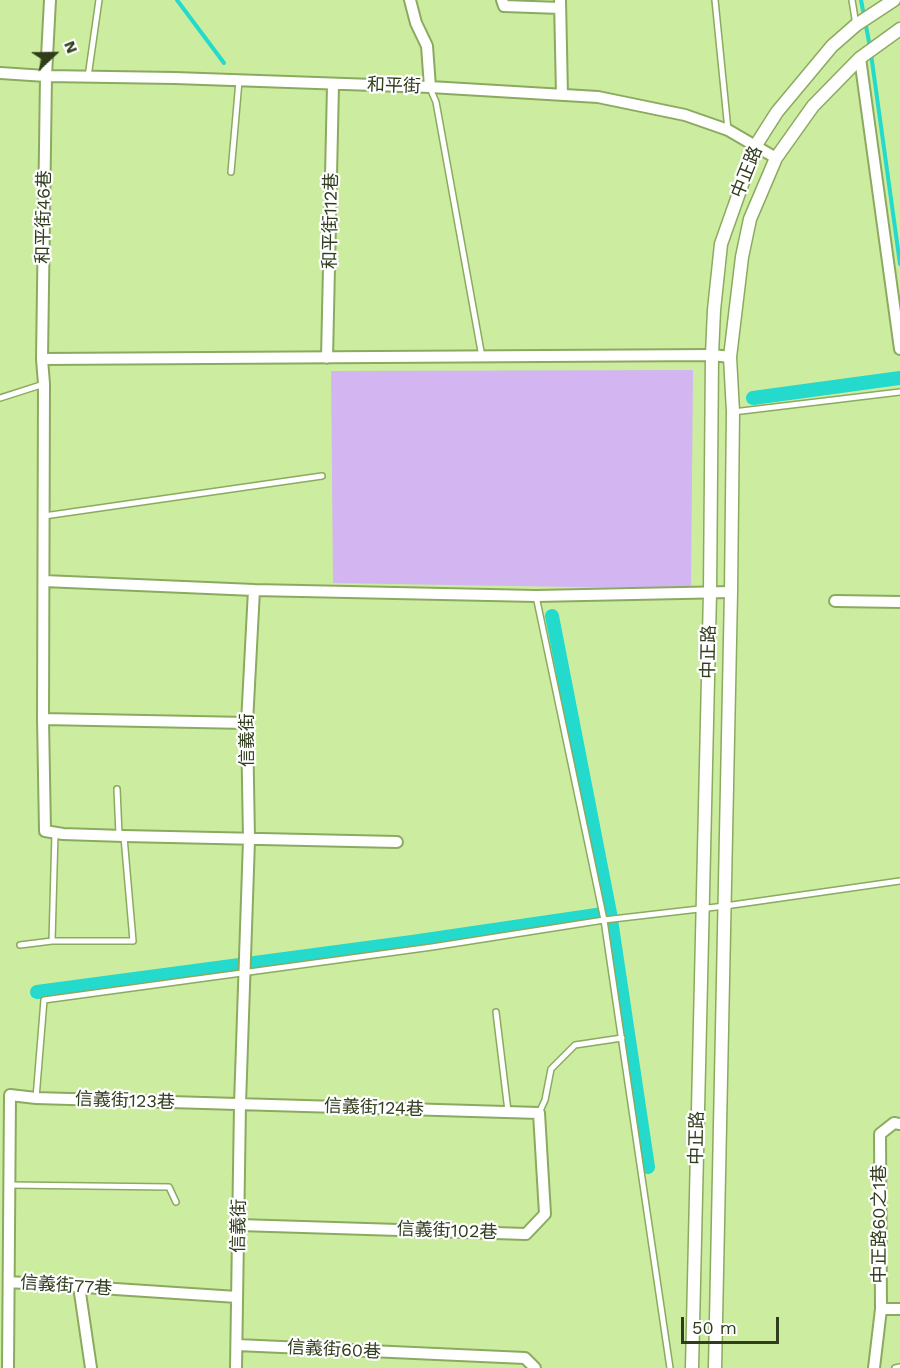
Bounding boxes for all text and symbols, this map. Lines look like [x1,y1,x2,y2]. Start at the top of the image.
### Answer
north arrow [24,24,84,84]
text: N [60,38,82,56]
street label: 和平街 [367,74,421,98]
street label: 中正路 [727,143,767,201]
street label: 和平街46巷 [32,170,56,264]
street label: 和平街112巷 [319,173,343,269]
street label: 中正路 [698,625,720,679]
street label: 信義街 [237,713,259,767]
street label: 信義街123巷 [75,1088,175,1114]
street label: 信義街124巷 [324,1095,424,1121]
street label: 中正路 [686,1111,708,1165]
street label: 中正路60之1巷 [869,1164,891,1284]
street label: 信義街 [228,1199,250,1253]
street label: 信義街102巷 [396,1218,498,1244]
street label: 信義街77巷 [19,1272,113,1300]
scale bar [684,1305,782,1343]
text: 50 m [692,1317,737,1338]
street label: 信義街60巷 [286,1337,382,1363]

